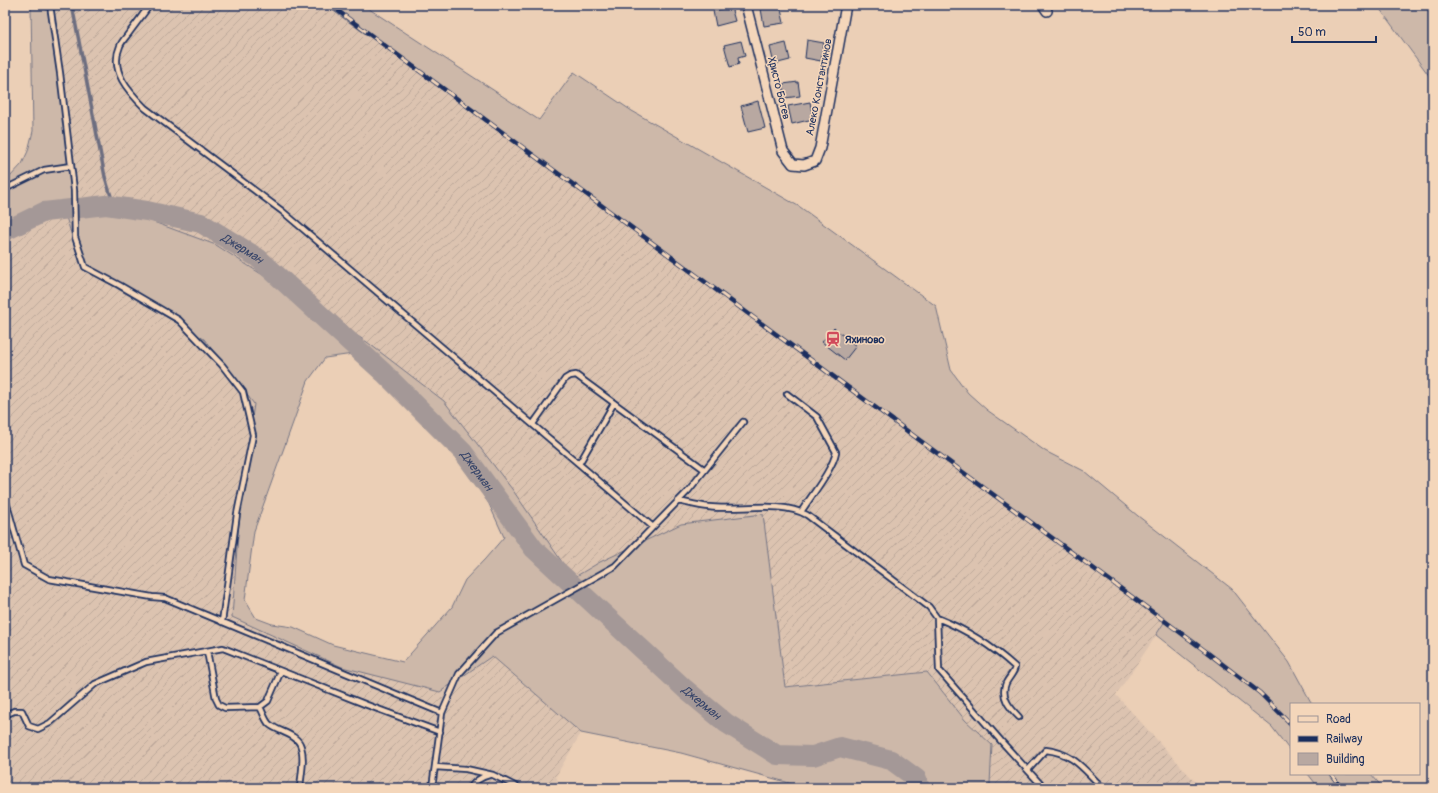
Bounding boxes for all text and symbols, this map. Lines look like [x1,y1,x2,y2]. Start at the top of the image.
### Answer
scale bar [1292,18,1376,44]
text: 50 m [1298,25,1326,40]
street label: Алеко Константинов [803,37,835,137]
street label: Христо Ботев [765,55,793,121]
water label: Джерман [218,229,267,267]
station icon: Яхиново [824,330,842,348]
place label: Яхиново [845,333,885,346]
water label: Джерман [457,447,497,495]
water label: Джерман [678,681,725,724]
legend [1290,703,1420,775]
text: Road [1326,712,1351,727]
text: Railway [1326,732,1362,747]
text: Building [1326,752,1365,767]

